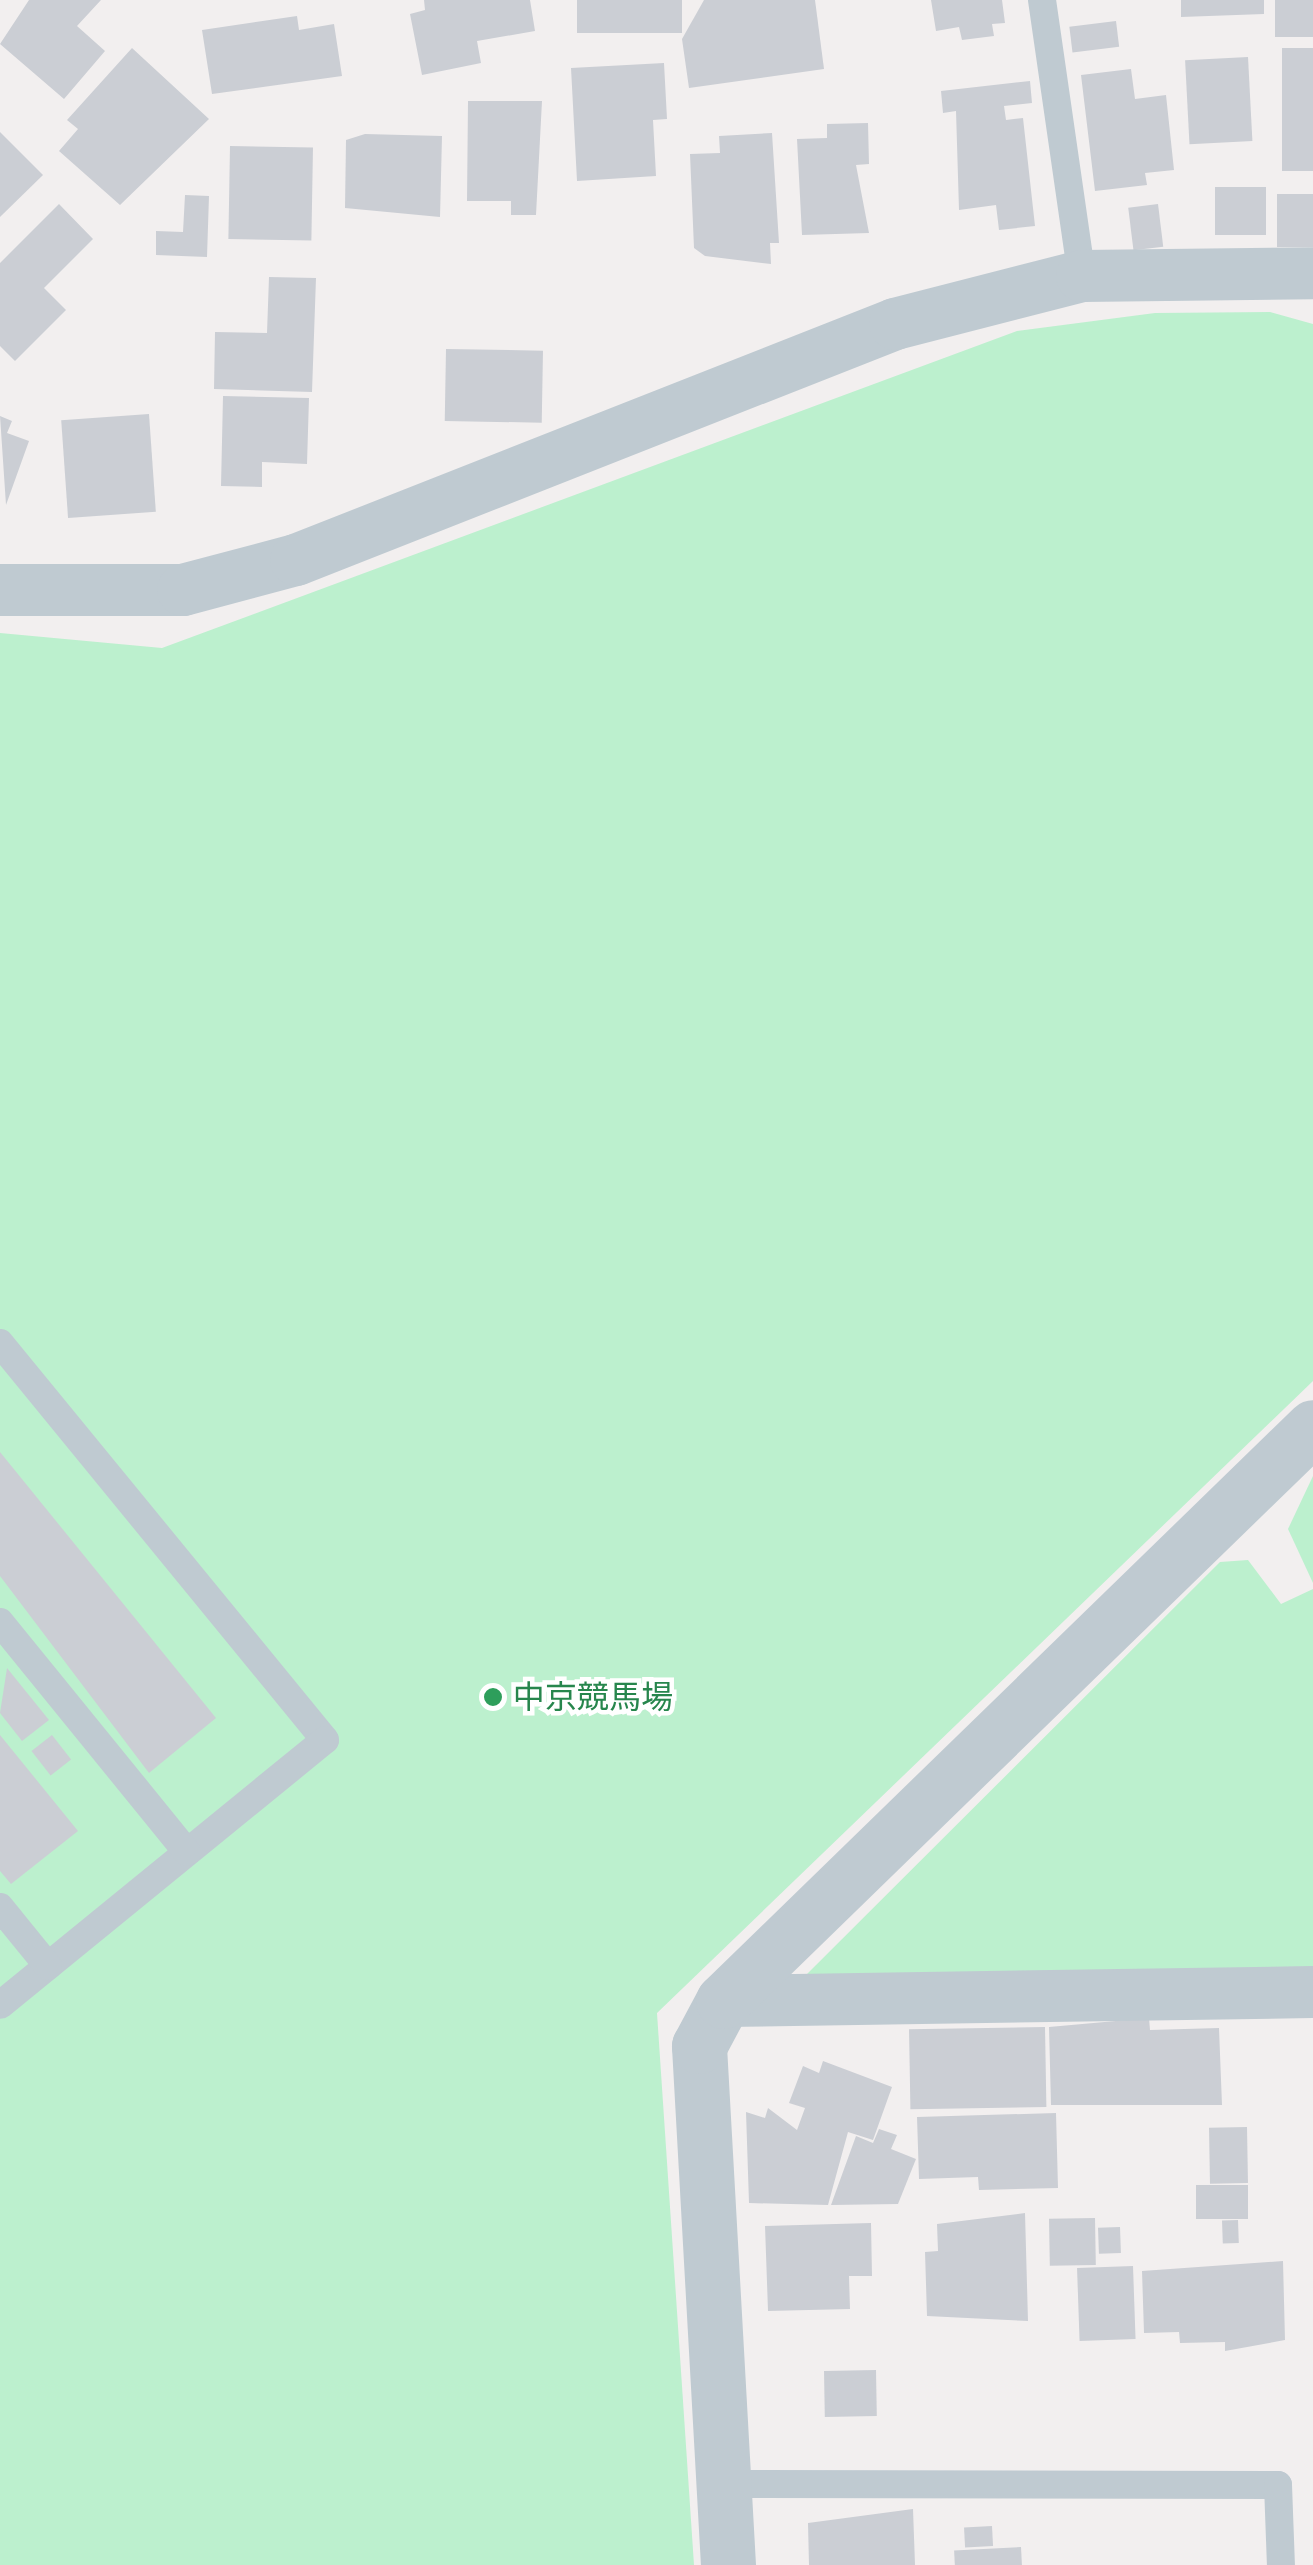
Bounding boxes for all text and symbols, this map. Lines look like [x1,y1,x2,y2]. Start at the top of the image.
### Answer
place label: 中京競馬場 [513,1678,673,1716]
marker: 中京競馬場 [482,1686,504,1708]

